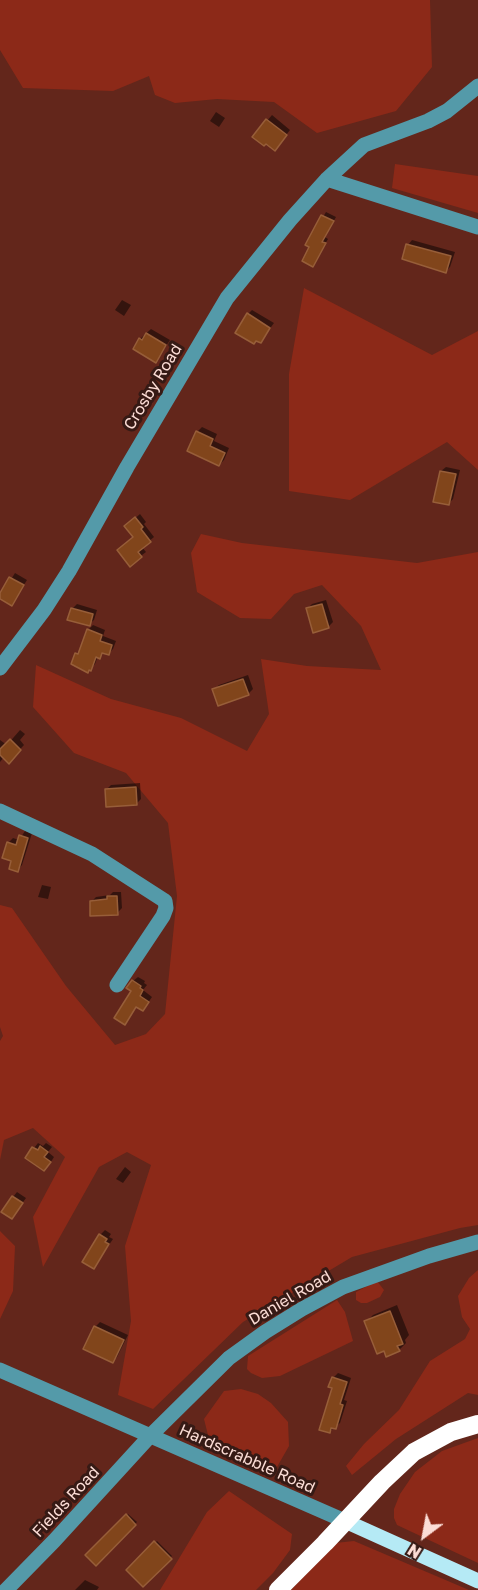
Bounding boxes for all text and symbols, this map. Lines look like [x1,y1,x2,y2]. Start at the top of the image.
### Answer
street label: Crosby Road [120,341,186,433]
street label: Daniel Road [245,1267,335,1329]
street label: Hardscrabble Road [176,1420,318,1498]
street label: Fields Road [28,1463,104,1541]
north arrow [394,1506,454,1566]
text: N [404,1540,425,1563]

